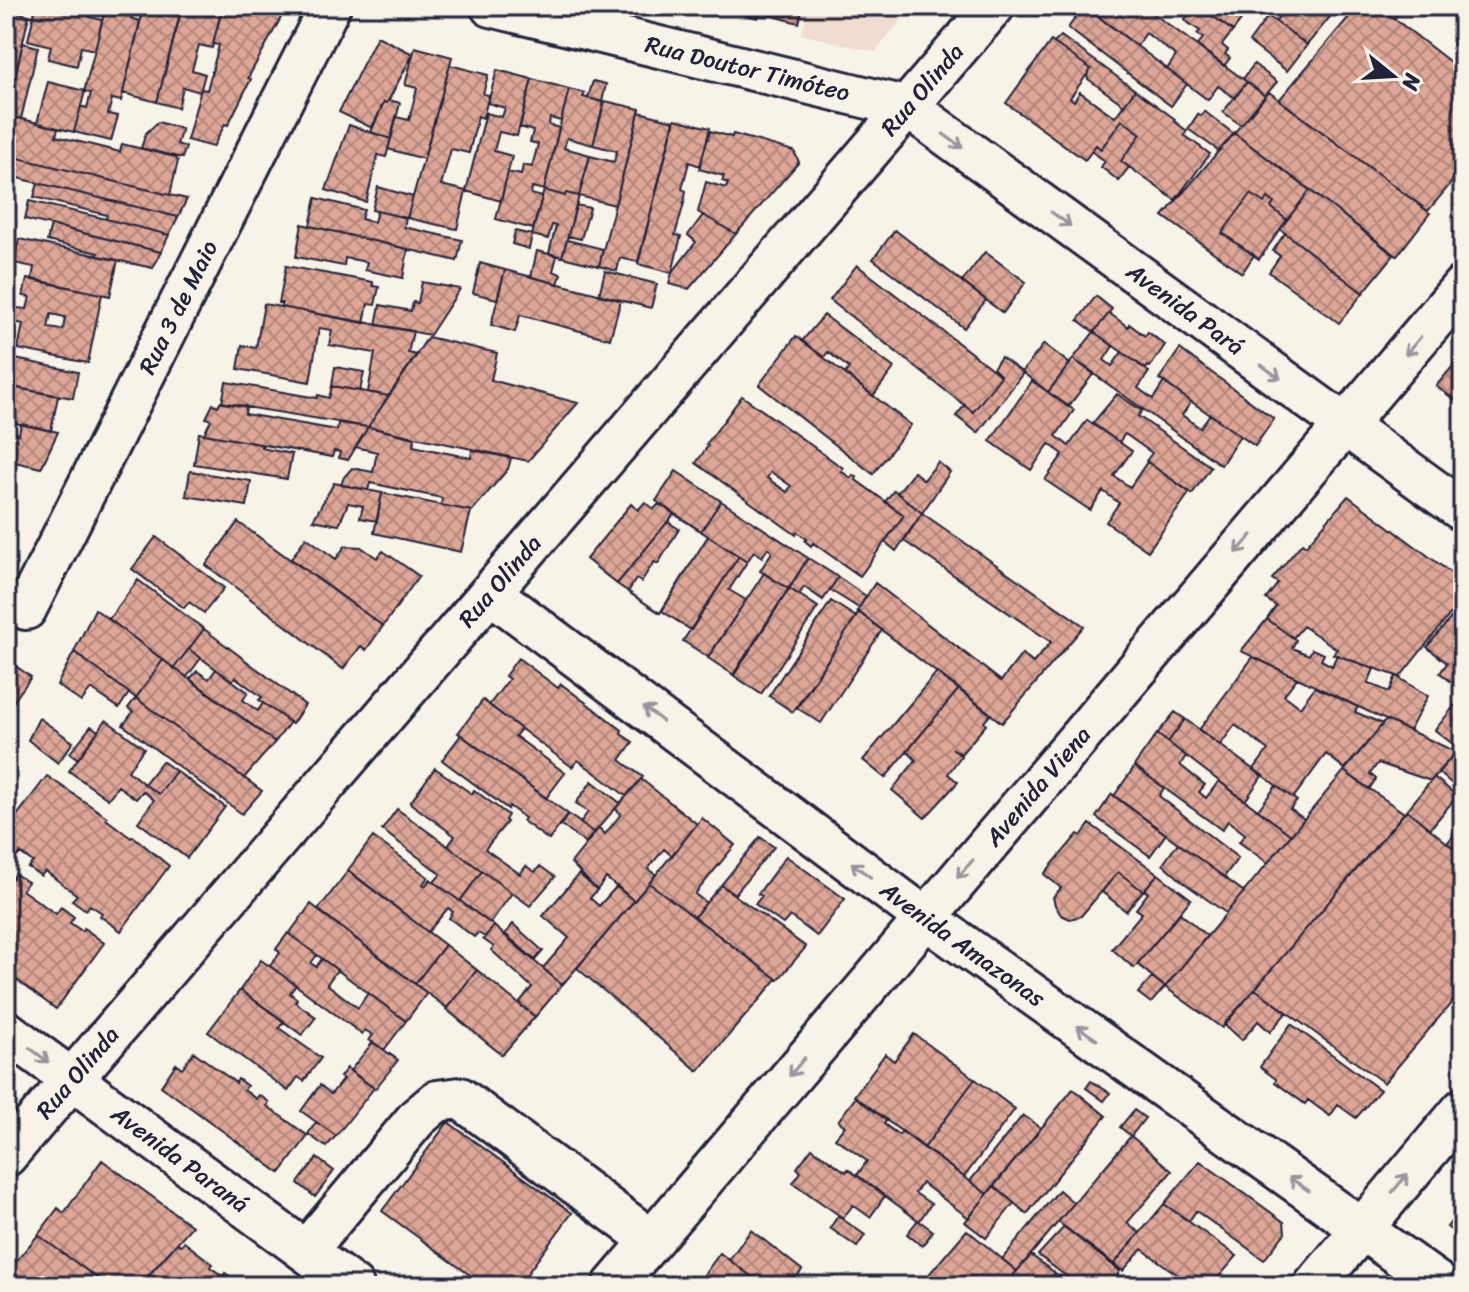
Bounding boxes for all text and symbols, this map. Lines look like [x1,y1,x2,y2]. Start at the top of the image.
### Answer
street label: Rua Doutor Timóteo [641,23,854,114]
street label: Rua Olinda [870,33,975,146]
north arrow [1353,36,1433,116]
text: N [1390,68,1433,96]
one-way arrow [942,132,964,149]
one-way arrow [1050,210,1071,227]
street label: Rua 3 de Maio [127,233,230,382]
street label: Avenida Pará [1116,251,1254,367]
one-way arrow [1404,335,1422,356]
one-way arrow [1260,364,1282,380]
street label: Rua Olinda [447,525,553,637]
one-way arrow [1235,533,1253,553]
one-way arrow [643,706,665,723]
street label: Avenida Viena [973,716,1102,857]
one-way arrow [957,858,975,878]
one-way arrow [851,862,873,879]
street label: Avenida Amazonas [870,869,1055,1019]
street label: Rua Olinda [25,1016,130,1129]
one-way arrow [1076,1025,1098,1041]
one-way arrow [28,1047,49,1064]
one-way arrow [788,1056,806,1077]
street label: Avenida Paraná [101,1093,258,1224]
one-way arrow [1391,1174,1409,1194]
one-way arrow [1288,1175,1310,1192]

